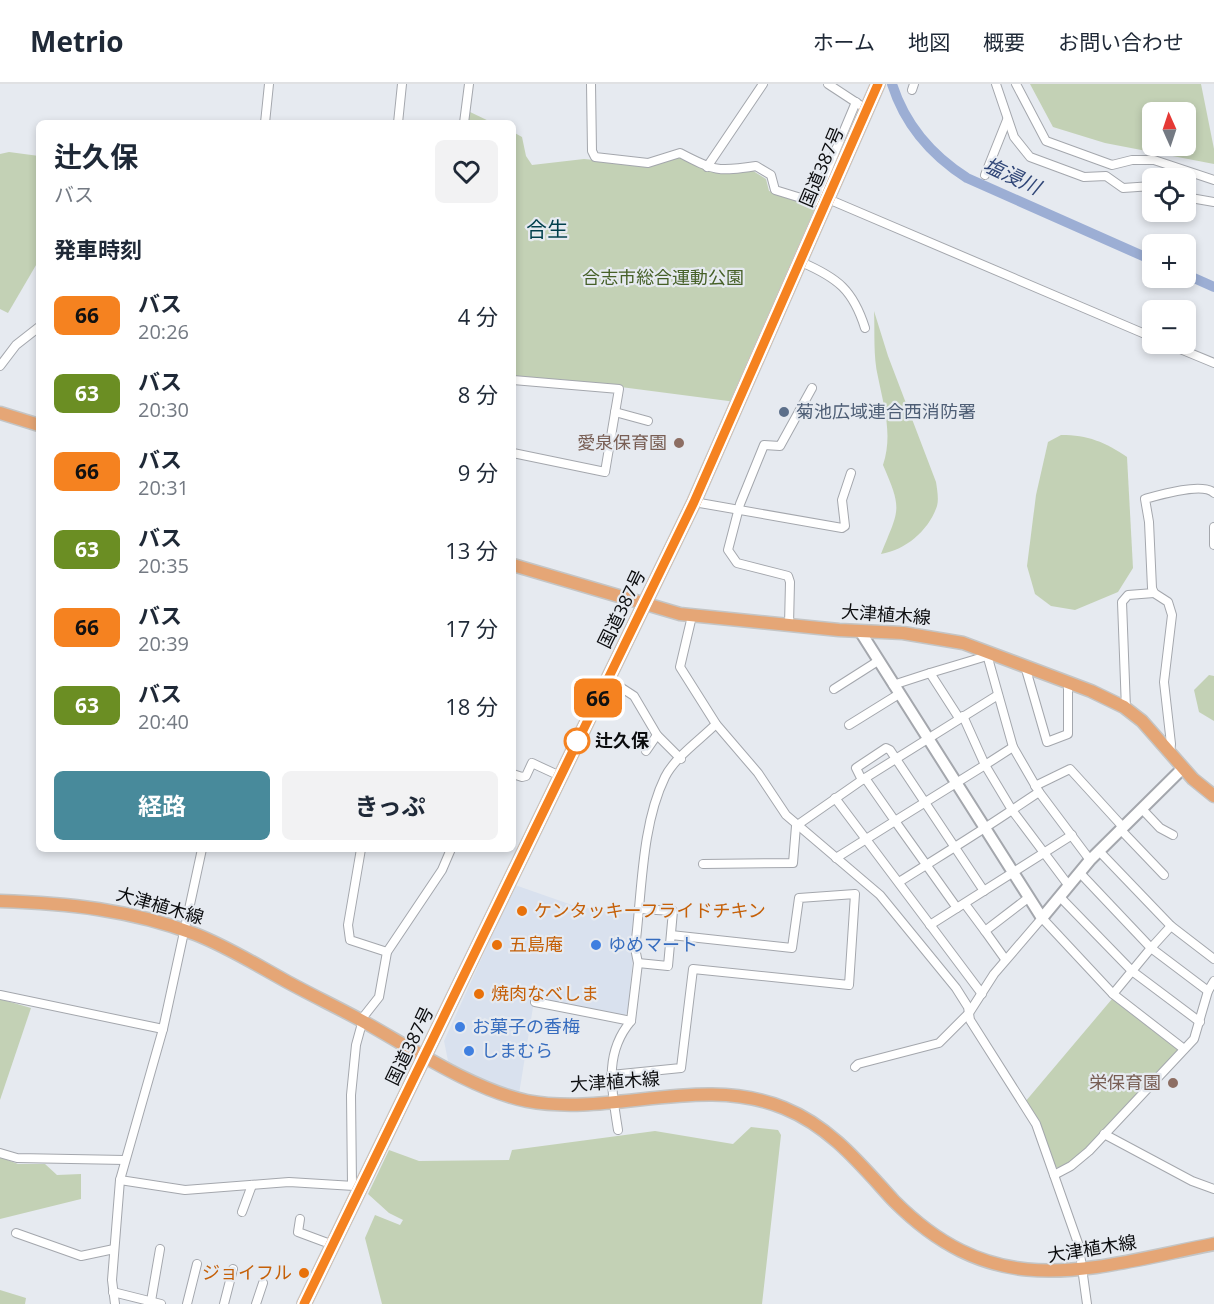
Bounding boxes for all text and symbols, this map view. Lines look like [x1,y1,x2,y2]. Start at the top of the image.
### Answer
text: Metrio [30,22,124,60]
text: ホーム [813,28,875,56]
text: 地図 [908,28,950,56]
text: 概要 [983,28,1025,56]
text: お問い合わせ [1058,28,1184,56]
north arrow [1142,102,1196,156]
map controls [1142,102,1196,354]
street label: 国道387号 [793,123,849,210]
text: 辻久保 [54,137,138,175]
button: heart [435,140,498,203]
water label: 塩浸川 [979,151,1047,201]
button: locate [1142,168,1196,222]
text: バス [54,181,94,208]
district label: 合生 [526,215,568,243]
text: 発車時刻 [54,234,142,264]
button: + [1142,234,1196,288]
park label: 合志市総合運動公園 [582,265,744,289]
text: バス [138,288,182,318]
button: − [1142,300,1196,354]
text: 66 [75,301,99,329]
text: 4 分 [458,301,498,331]
text: 20:26 [138,318,189,345]
text: バス [138,366,182,396]
text: 63 [75,379,99,407]
text: 8 分 [458,379,498,409]
text: 20:30 [138,396,189,423]
place label: 菊池広域連合西消防署 [796,399,976,423]
marker: 菊池広域連合西消防署 [777,405,791,419]
place label: 愛泉保育園 [577,430,667,454]
marker: 愛泉保育園 [672,436,686,450]
text: バス [138,444,182,474]
text: 66 [75,457,99,485]
text: 9 分 [458,457,498,487]
text: 20:31 [138,474,189,501]
text: バス [138,522,182,552]
text: 63 [75,535,99,563]
text: 13 分 [445,535,498,565]
text: 20:35 [138,552,189,579]
street label: 国道387号 [592,565,650,652]
street label: 大津植木線 [840,599,932,629]
text: バス [138,600,182,630]
text: 66 [75,613,99,641]
text: 17 分 [445,613,498,643]
text: 20:39 [138,630,189,657]
text: バス [138,678,182,708]
line badge: 66 [571,678,625,718]
text: 66 [586,684,610,712]
text: 63 [75,691,99,719]
text: 18 分 [445,691,498,721]
text: 20:40 [138,708,189,735]
marker: 辻久保 [564,728,590,754]
place label: 辻久保 [595,728,650,752]
button: 経路 [54,771,270,840]
button: きっぷ [282,771,498,840]
street label: 大津植木線 [114,881,207,929]
place label: ケンタッキーフライドチキン [534,898,766,922]
marker: ケンタッキーフライドチキン [515,904,529,918]
place label: 五島庵 [509,932,563,956]
place label: ゆめマート [608,932,698,956]
marker: 五島庵 [490,938,504,952]
marker: ゆめマート [589,938,603,952]
place label: 焼肉なべしま [491,981,599,1005]
marker: 焼肉なべしま [472,987,486,1001]
street label: 国道387号 [380,1002,438,1089]
place label: お菓子の香梅 [472,1014,580,1038]
marker: お菓子の香梅 [453,1020,467,1034]
place label: しまむら [481,1038,553,1062]
marker: しまむら [462,1044,476,1058]
street label: 大津植木線 [569,1066,661,1096]
place label: 栄保育園 [1089,1070,1161,1094]
marker: 栄保育園 [1166,1076,1180,1090]
street label: 大津植木線 [1046,1229,1138,1267]
place label: ジョイフル [202,1260,292,1284]
marker: ジョイフル [297,1266,311,1280]

